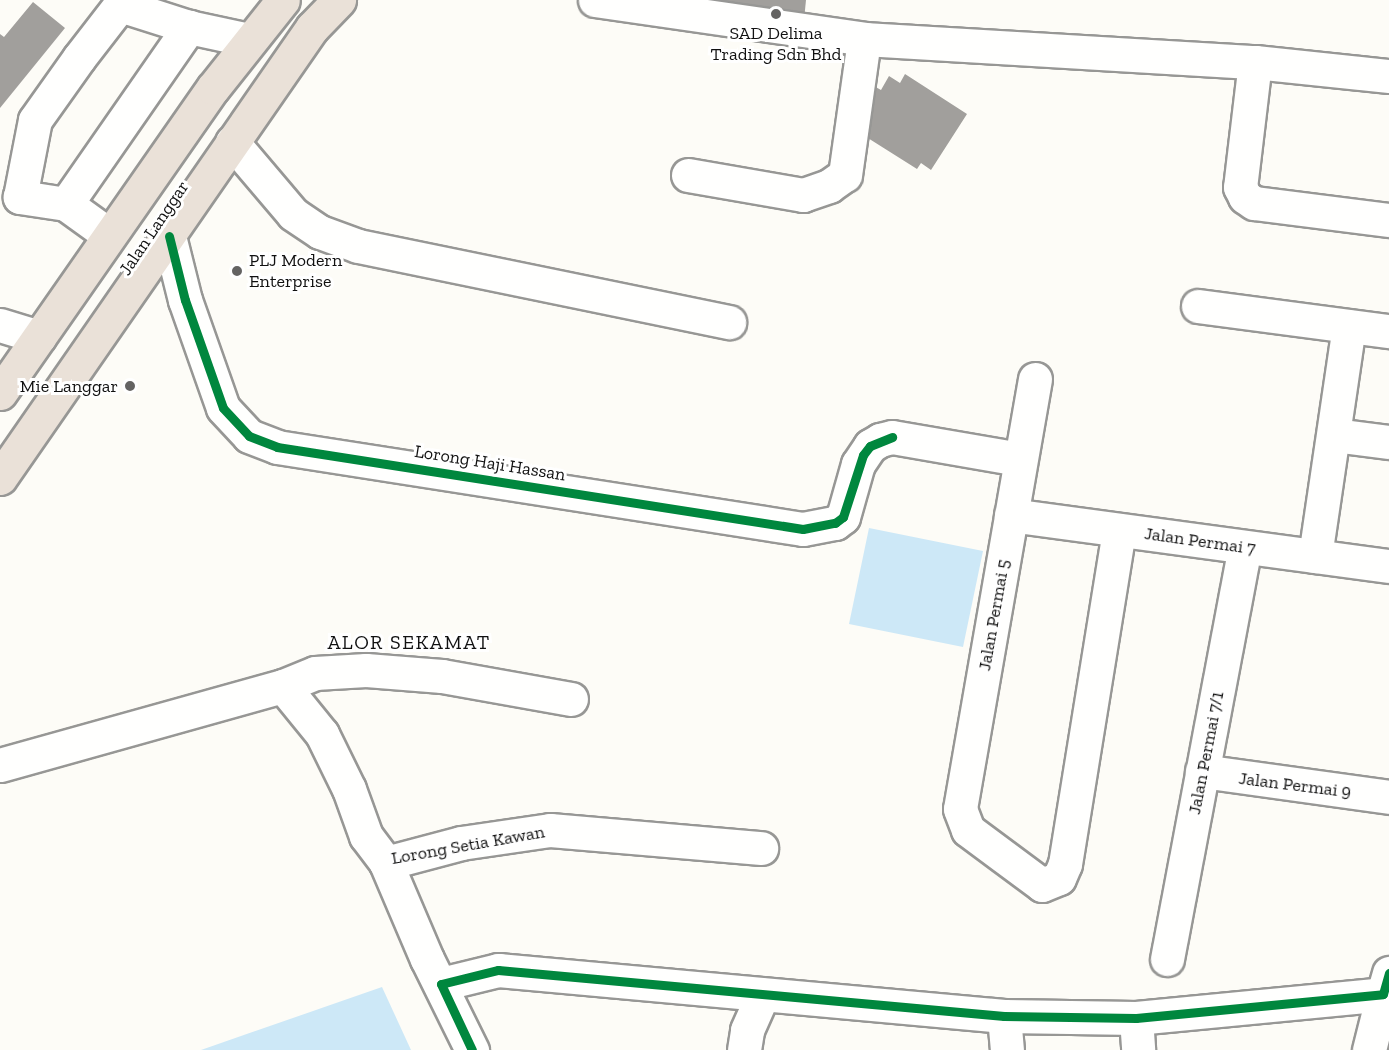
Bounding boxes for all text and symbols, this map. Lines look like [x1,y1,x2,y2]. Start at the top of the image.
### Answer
marker: SAD Delima Trading Sdn Bhd [769,7,783,21]
place label: SAD Delima Trading Sdn Bhd [711,23,841,66]
street label: Jalan Langgar [115,177,193,279]
place label: PLJ Modern Enterprise [249,250,342,292]
marker: PLJ Modern Enterprise [230,264,244,278]
place label: Mie Langgar [20,375,118,397]
marker: Mie Langgar [123,379,137,393]
street label: Lorong Haji Hassan [413,440,567,486]
street label: Jalan Permai 7 [1143,523,1257,559]
street label: Jalan Permai 5 [974,558,1014,672]
district label: ALOR SEKAMAT [327,630,491,654]
street label: Jalan Permai 7/1 [1184,690,1228,816]
street label: Jalan Permai 9 [1238,767,1352,803]
street label: Lorong Setia Kawan [390,821,546,869]

